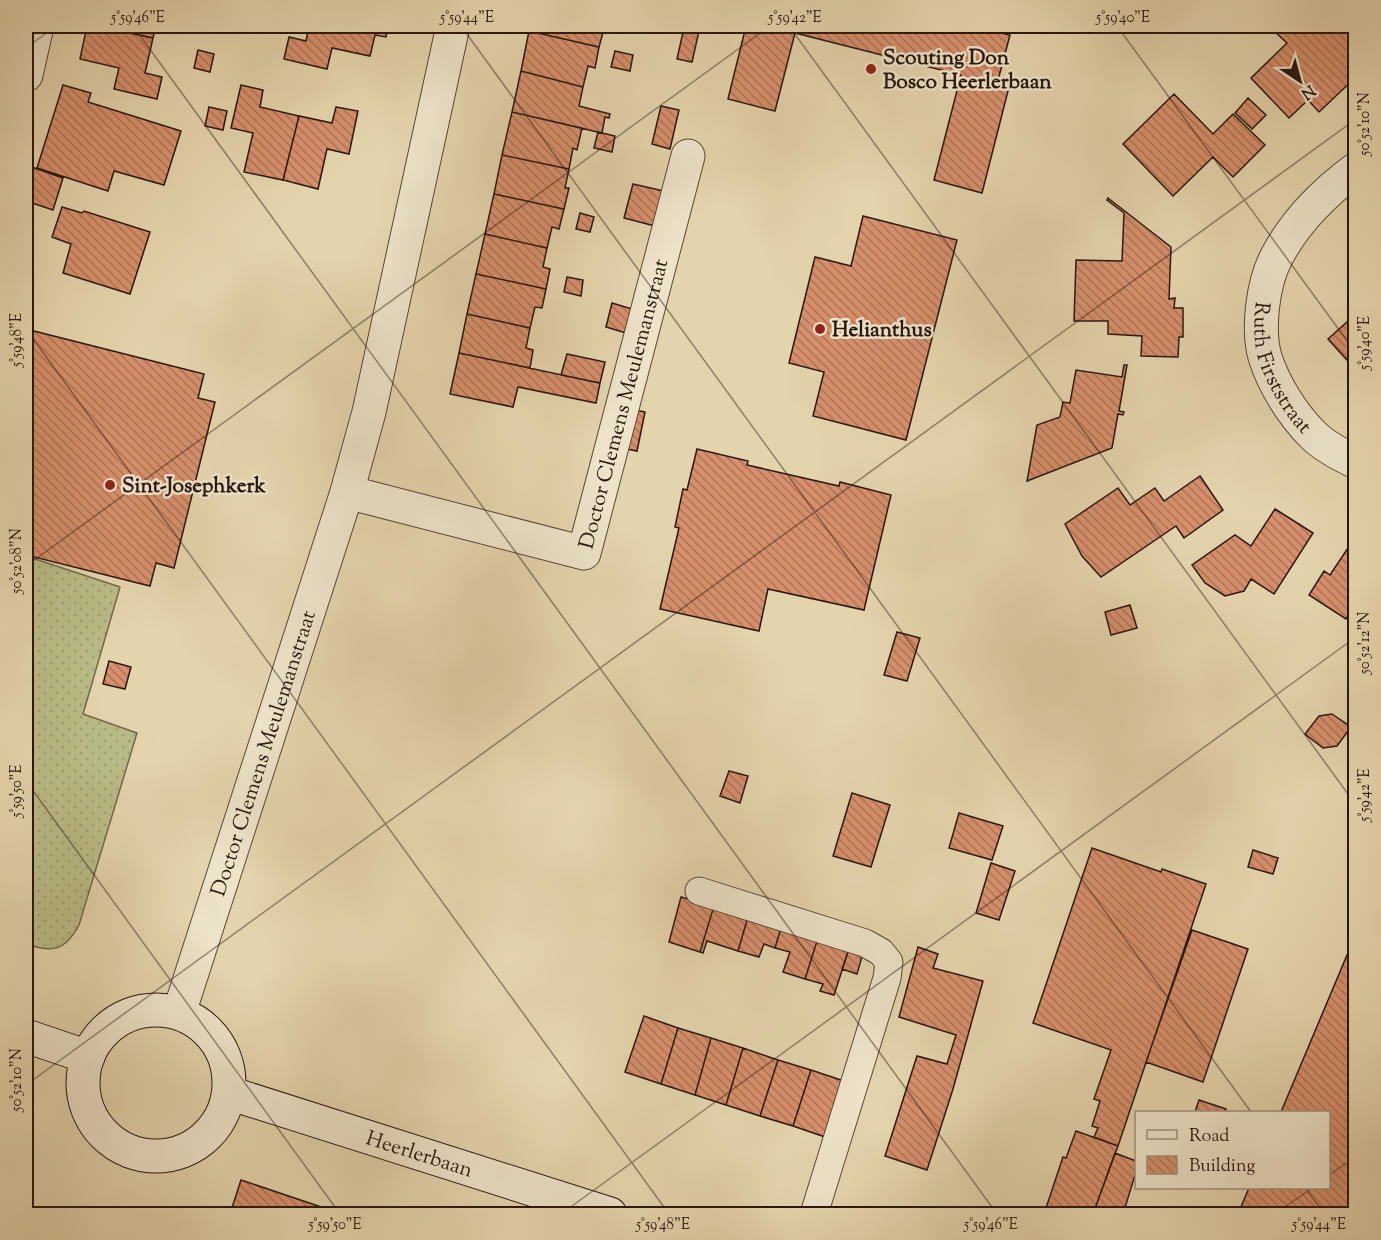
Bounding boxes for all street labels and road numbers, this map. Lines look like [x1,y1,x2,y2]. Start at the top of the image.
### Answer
street label: Doctor Clemens Meulemanstraat [573,256,677,553]
street label: Ruth Firststraat [1244,300,1318,441]
street label: Doctor Clemens Meulemanstraat [205,607,325,901]
street label: Heerlerbaan [362,1124,476,1186]

